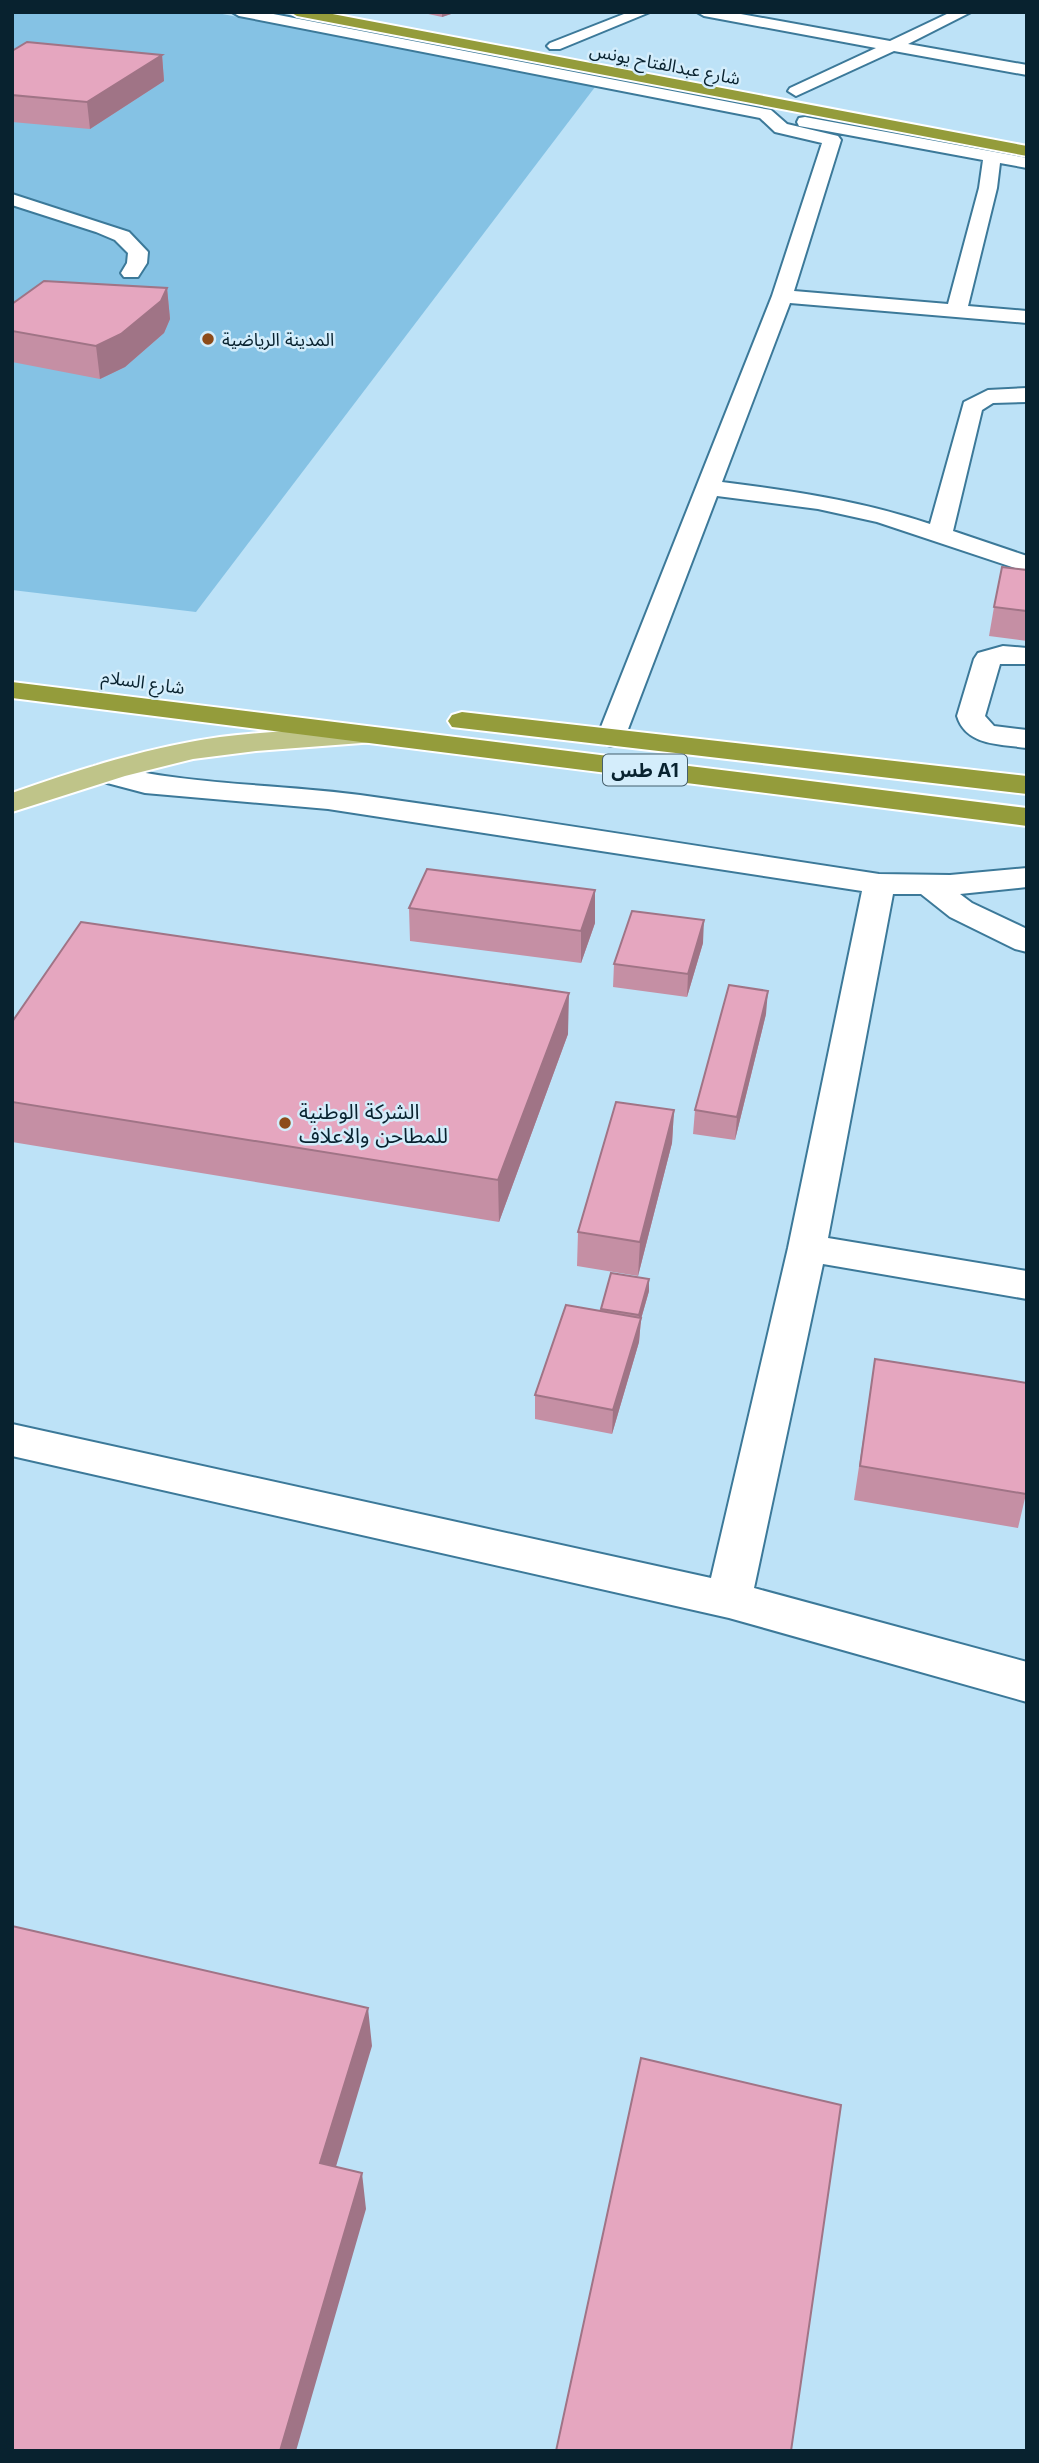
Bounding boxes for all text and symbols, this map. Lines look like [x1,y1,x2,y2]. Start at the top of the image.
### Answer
street label: شارع عبدالفتاح يونس [587,39,742,93]
place label: المدينة الرياضية [222,329,334,351]
marker: المدينة الرياضية [200,331,216,347]
street label: شارع السلام [99,666,186,702]
road number: طس A1 [603,754,687,786]
place label: الشركة الوطنية للمطاحن والاعلاف [299,1099,448,1148]
marker: الشركة الوطنية للمطاحن والاعلاف [277,1115,293,1131]

